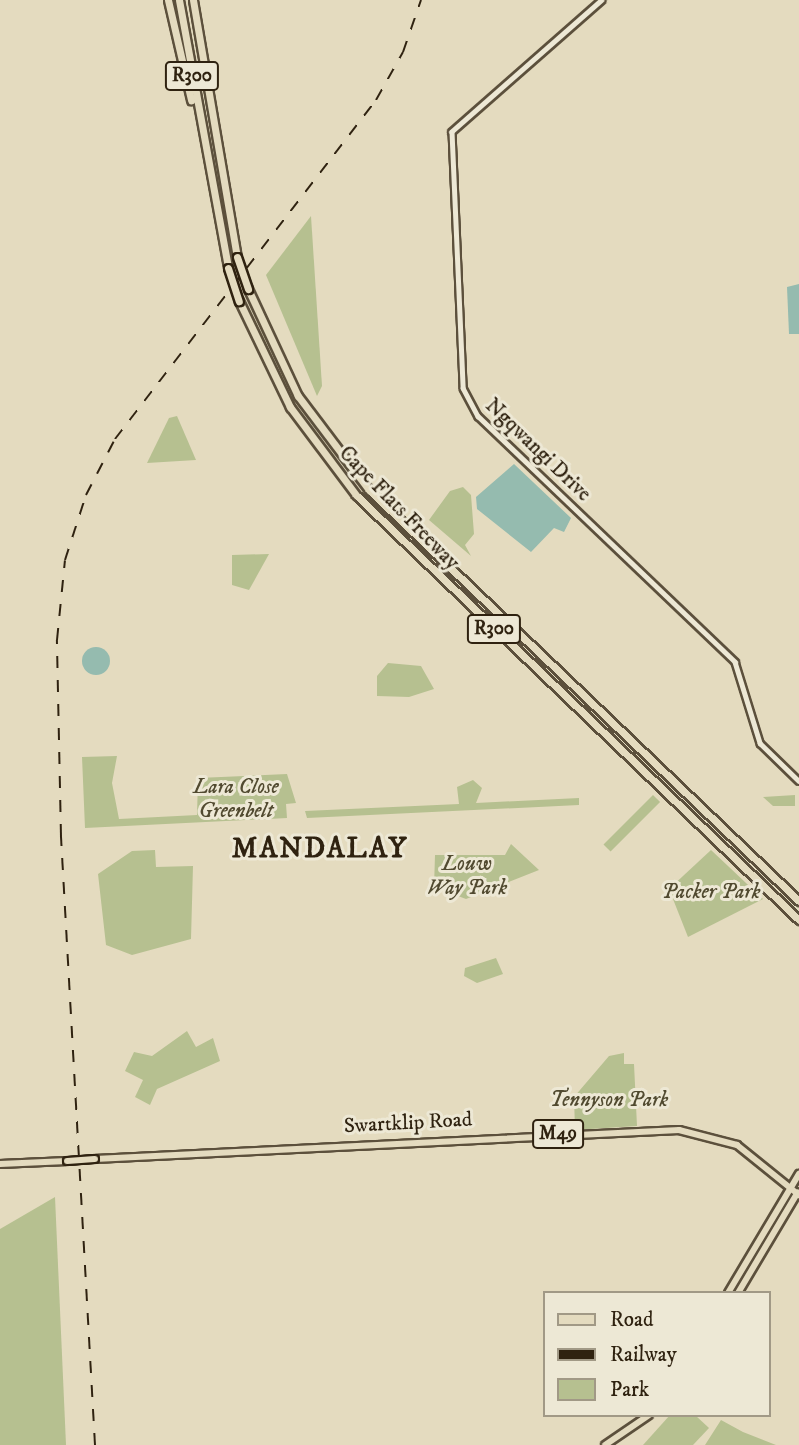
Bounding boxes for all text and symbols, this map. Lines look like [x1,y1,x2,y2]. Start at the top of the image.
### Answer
road number: R300 [164,60,220,92]
street label: Ngqwangi Drive [480,393,596,507]
street label: Cape Flats Freeway [334,441,464,575]
road number: R300 [466,614,522,644]
park label: Lara Close Greenbelt [193,774,279,824]
district label: MANDALAY [233,832,407,866]
park label: Louw Way Park [427,851,507,901]
park label: Packer Park [661,879,761,905]
park label: Tennyson Park [550,1087,668,1113]
street label: Swartklip Road [343,1107,473,1139]
road number: M49 [532,1118,584,1150]
legend [544,1291,771,1417]
text: Road [610,1307,654,1333]
text: Railway [610,1342,677,1368]
text: Park [610,1377,649,1403]

